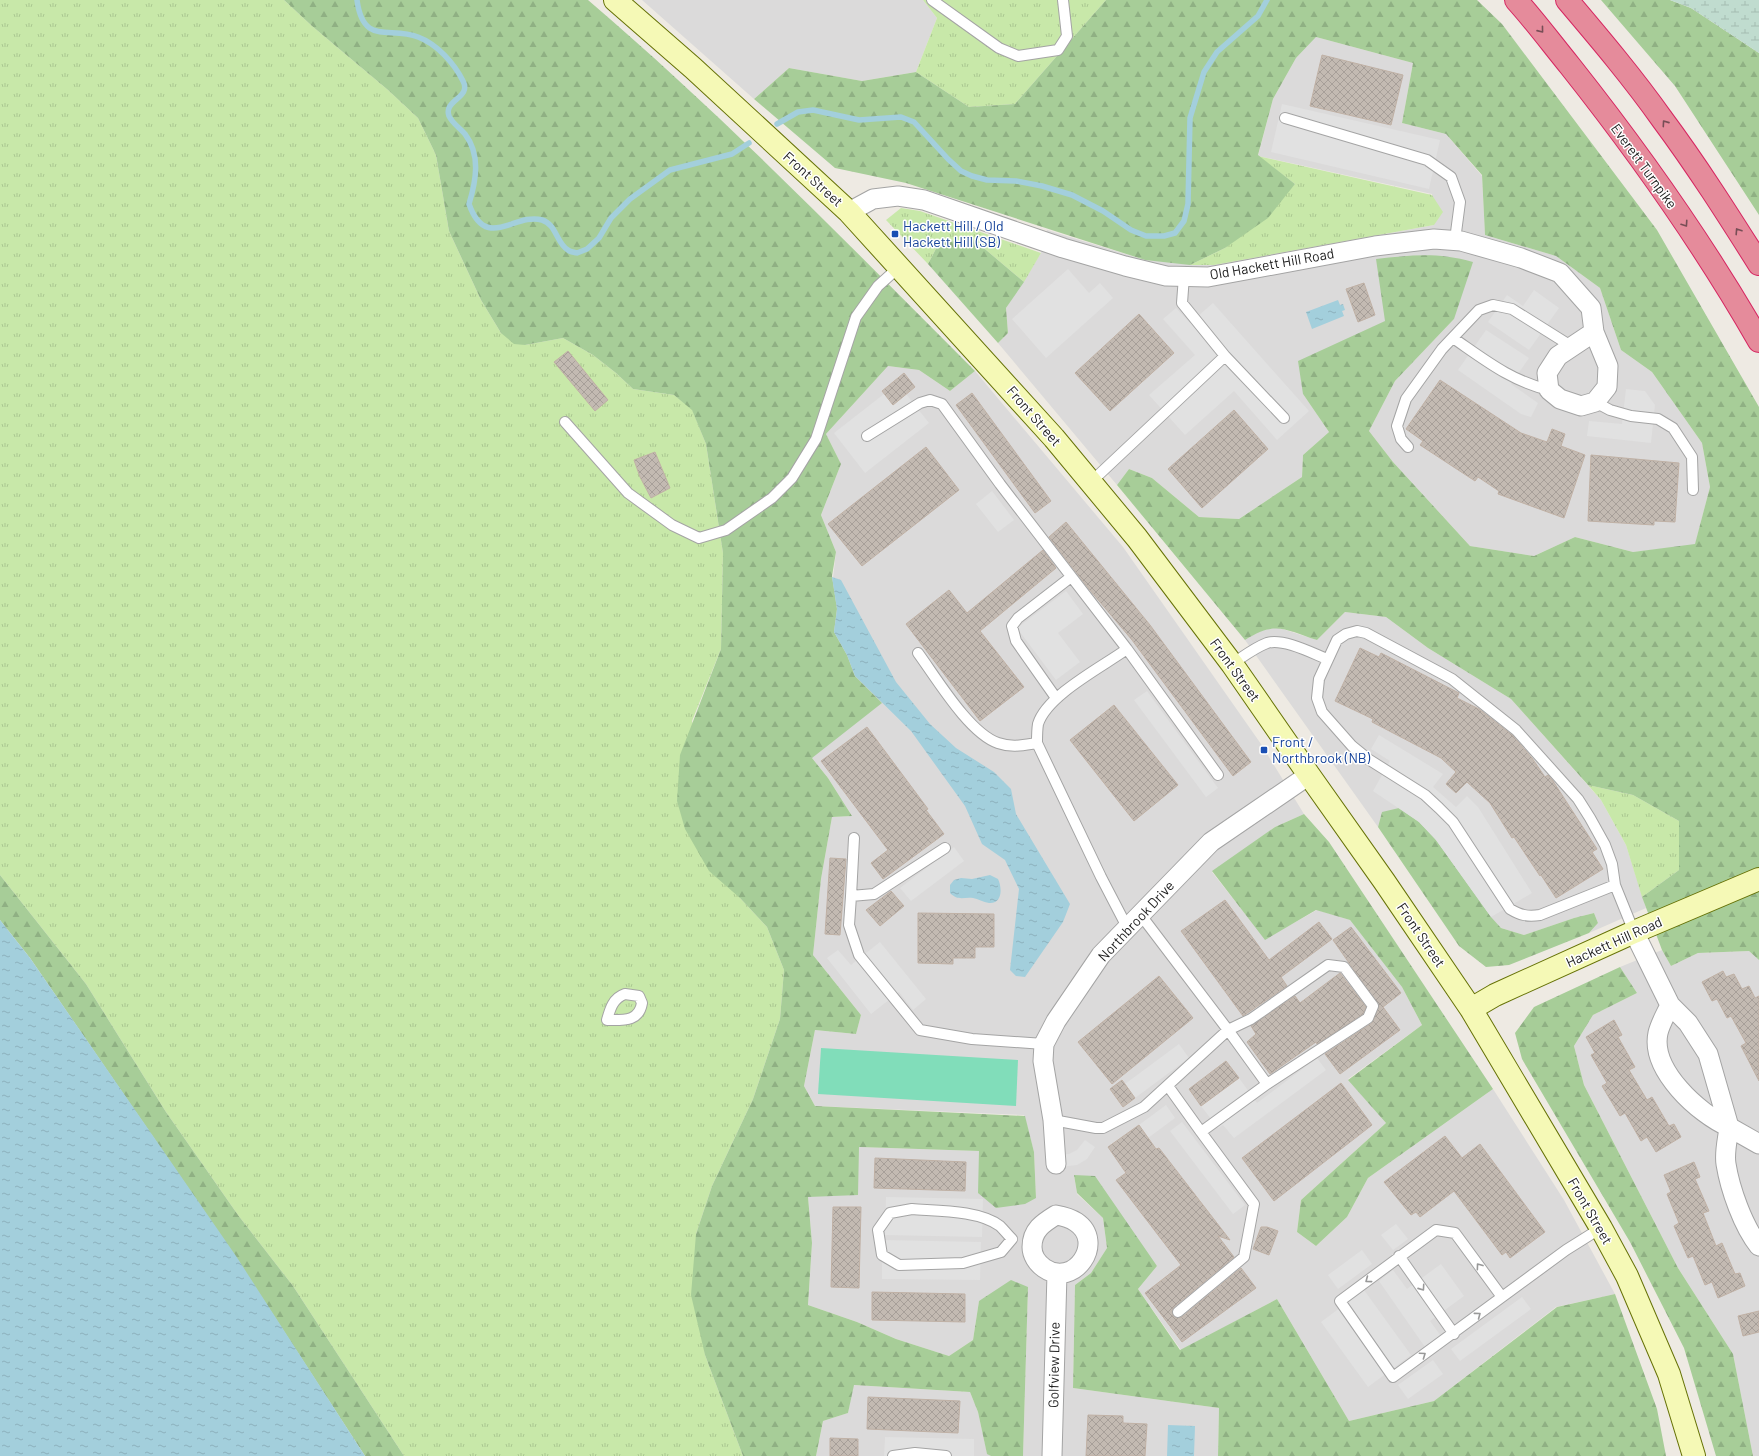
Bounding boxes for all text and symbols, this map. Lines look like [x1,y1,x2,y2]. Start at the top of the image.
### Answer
one-way arrow [1536,26,1543,33]
street label: Everett Turnpike [1608,120,1681,211]
one-way arrow [1662,120,1670,127]
street label: Front Street [780,148,847,210]
place label: Hackett Hill / Old Hackett Hill (SB) [903,217,1004,250]
one-way arrow [1680,220,1687,227]
one-way arrow [1735,228,1743,235]
marker: Hackett Hill / Old Hackett Hill (SB) [890,229,900,239]
street label: Old Hackett Hill Road [1208,244,1335,283]
street label: Front Street [1004,382,1065,449]
street label: Front Street [1207,635,1264,705]
place label: Front / Northbrook (NB) [1272,733,1370,766]
marker: Front / Northbrook (NB) [1259,745,1269,755]
street label: Northbrook Drive [1094,877,1177,964]
street label: Front Street [1394,899,1449,970]
street label: Hackett Hill Road [1563,913,1665,970]
street label: Front Street [1565,1174,1616,1247]
one-way arrow [1477,1263,1484,1270]
one-way arrow [1365,1275,1372,1282]
one-way arrow [1417,1284,1424,1291]
one-way arrow [1473,1313,1480,1320]
street label: Golfview Drive [1044,1322,1063,1408]
one-way arrow [1419,1353,1426,1360]

